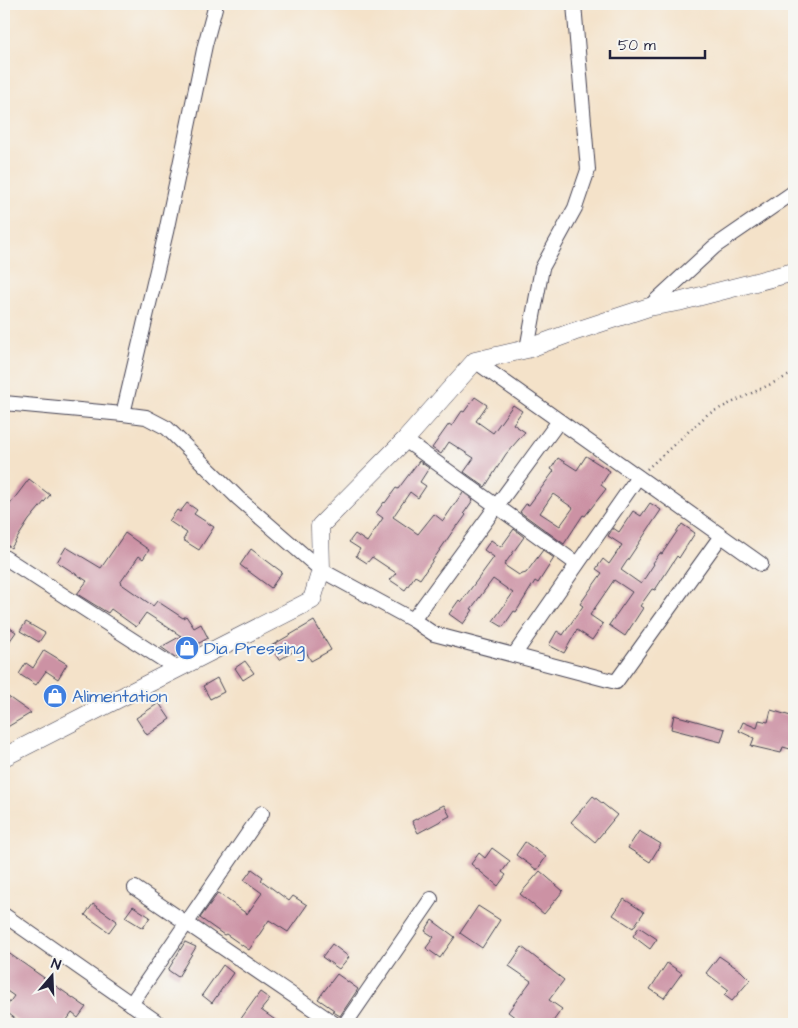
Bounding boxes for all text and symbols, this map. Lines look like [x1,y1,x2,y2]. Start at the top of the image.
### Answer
scale bar [610,28,706,60]
text: 50 m [618,35,656,56]
shop icon: Dia Pressing [174,635,200,661]
place label: Dia Pressing [204,636,305,662]
shop icon: Alimentation [42,683,68,709]
place label: Alimentation [72,684,167,709]
north arrow [28,950,78,1000]
text: N [48,954,64,976]

